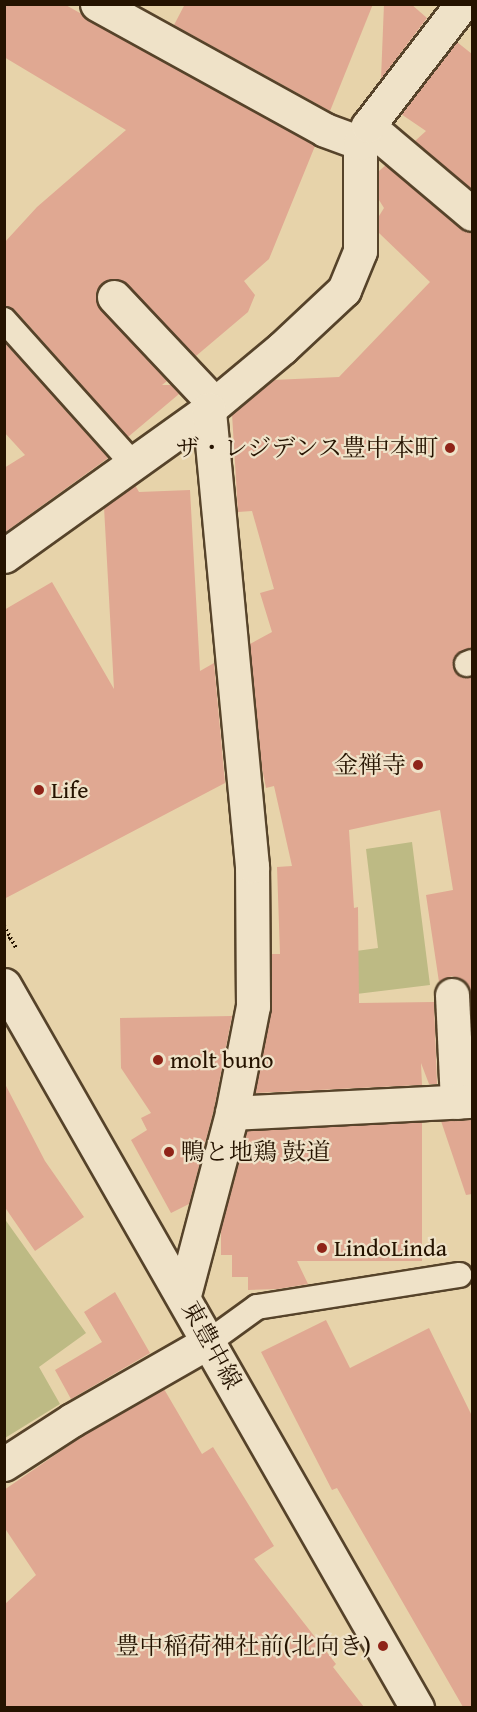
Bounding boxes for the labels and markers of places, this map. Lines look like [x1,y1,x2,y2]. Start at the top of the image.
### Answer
place label: ザ・レジデンス豊中本町 [174,434,438,462]
marker: ザ・レジデンス豊中本町 [443,441,457,455]
place label: 金禅寺 [334,751,406,779]
marker: 金禅寺 [411,758,425,772]
place label: Life [51,776,88,804]
marker: Life [32,783,46,797]
place label: molt buno [170,1046,273,1074]
marker: molt buno [151,1053,165,1067]
place label: 鴨と地鶏 鼓道 [181,1138,330,1166]
marker: 鴨と地鶏 鼓道 [162,1145,176,1159]
place label: LindoLinda [334,1234,447,1262]
marker: LindoLinda [315,1241,329,1255]
place label: 豊中稲荷神社前(北向き) [116,1632,371,1660]
marker: 豊中稲荷神社前(北向き) [376,1639,390,1653]

